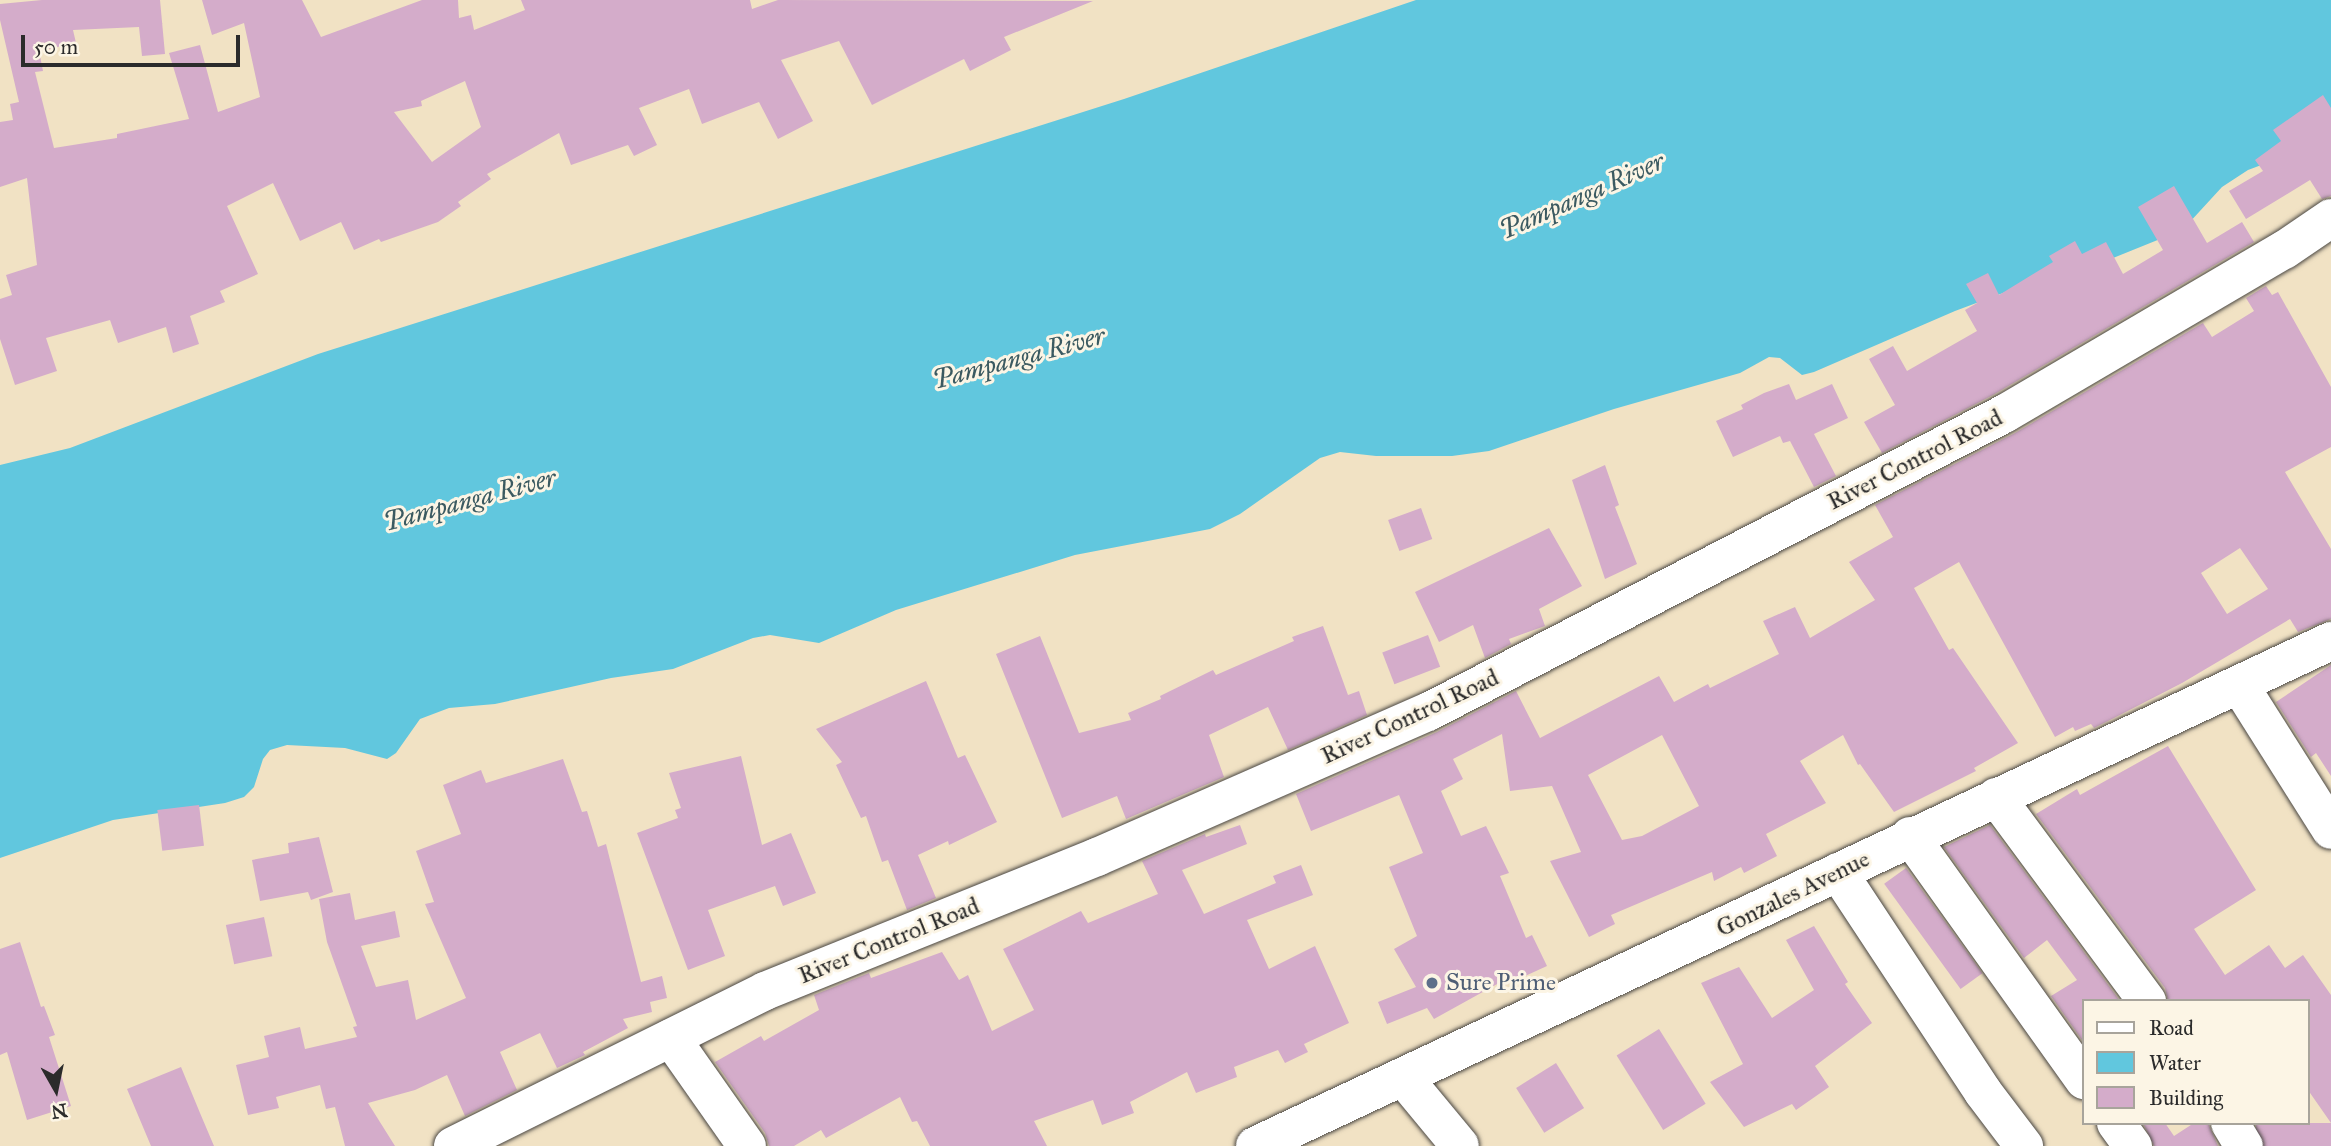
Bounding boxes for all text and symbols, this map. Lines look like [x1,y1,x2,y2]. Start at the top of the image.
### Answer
scale bar [24,21,243,65]
text: 50 m [34,34,78,60]
water label: Pampanga River [1495,146,1669,246]
water label: Pampanga River [929,320,1109,396]
street label: River Control Road [1823,403,2007,517]
water label: Pampanga River [380,462,560,538]
street label: River Control Road [1317,663,1503,771]
street label: Gonzales Avenue [1712,845,1874,943]
street label: River Control Road [794,892,984,990]
place label: Sure Prime [1446,969,1556,997]
marker: Sure Prime [1424,975,1440,991]
legend [2082,999,2310,1125]
text: Road [2149,1015,2194,1041]
text: Water [2149,1050,2201,1076]
north arrow [21,1055,91,1125]
text: Building [2149,1085,2223,1111]
text: N [50,1099,69,1124]

